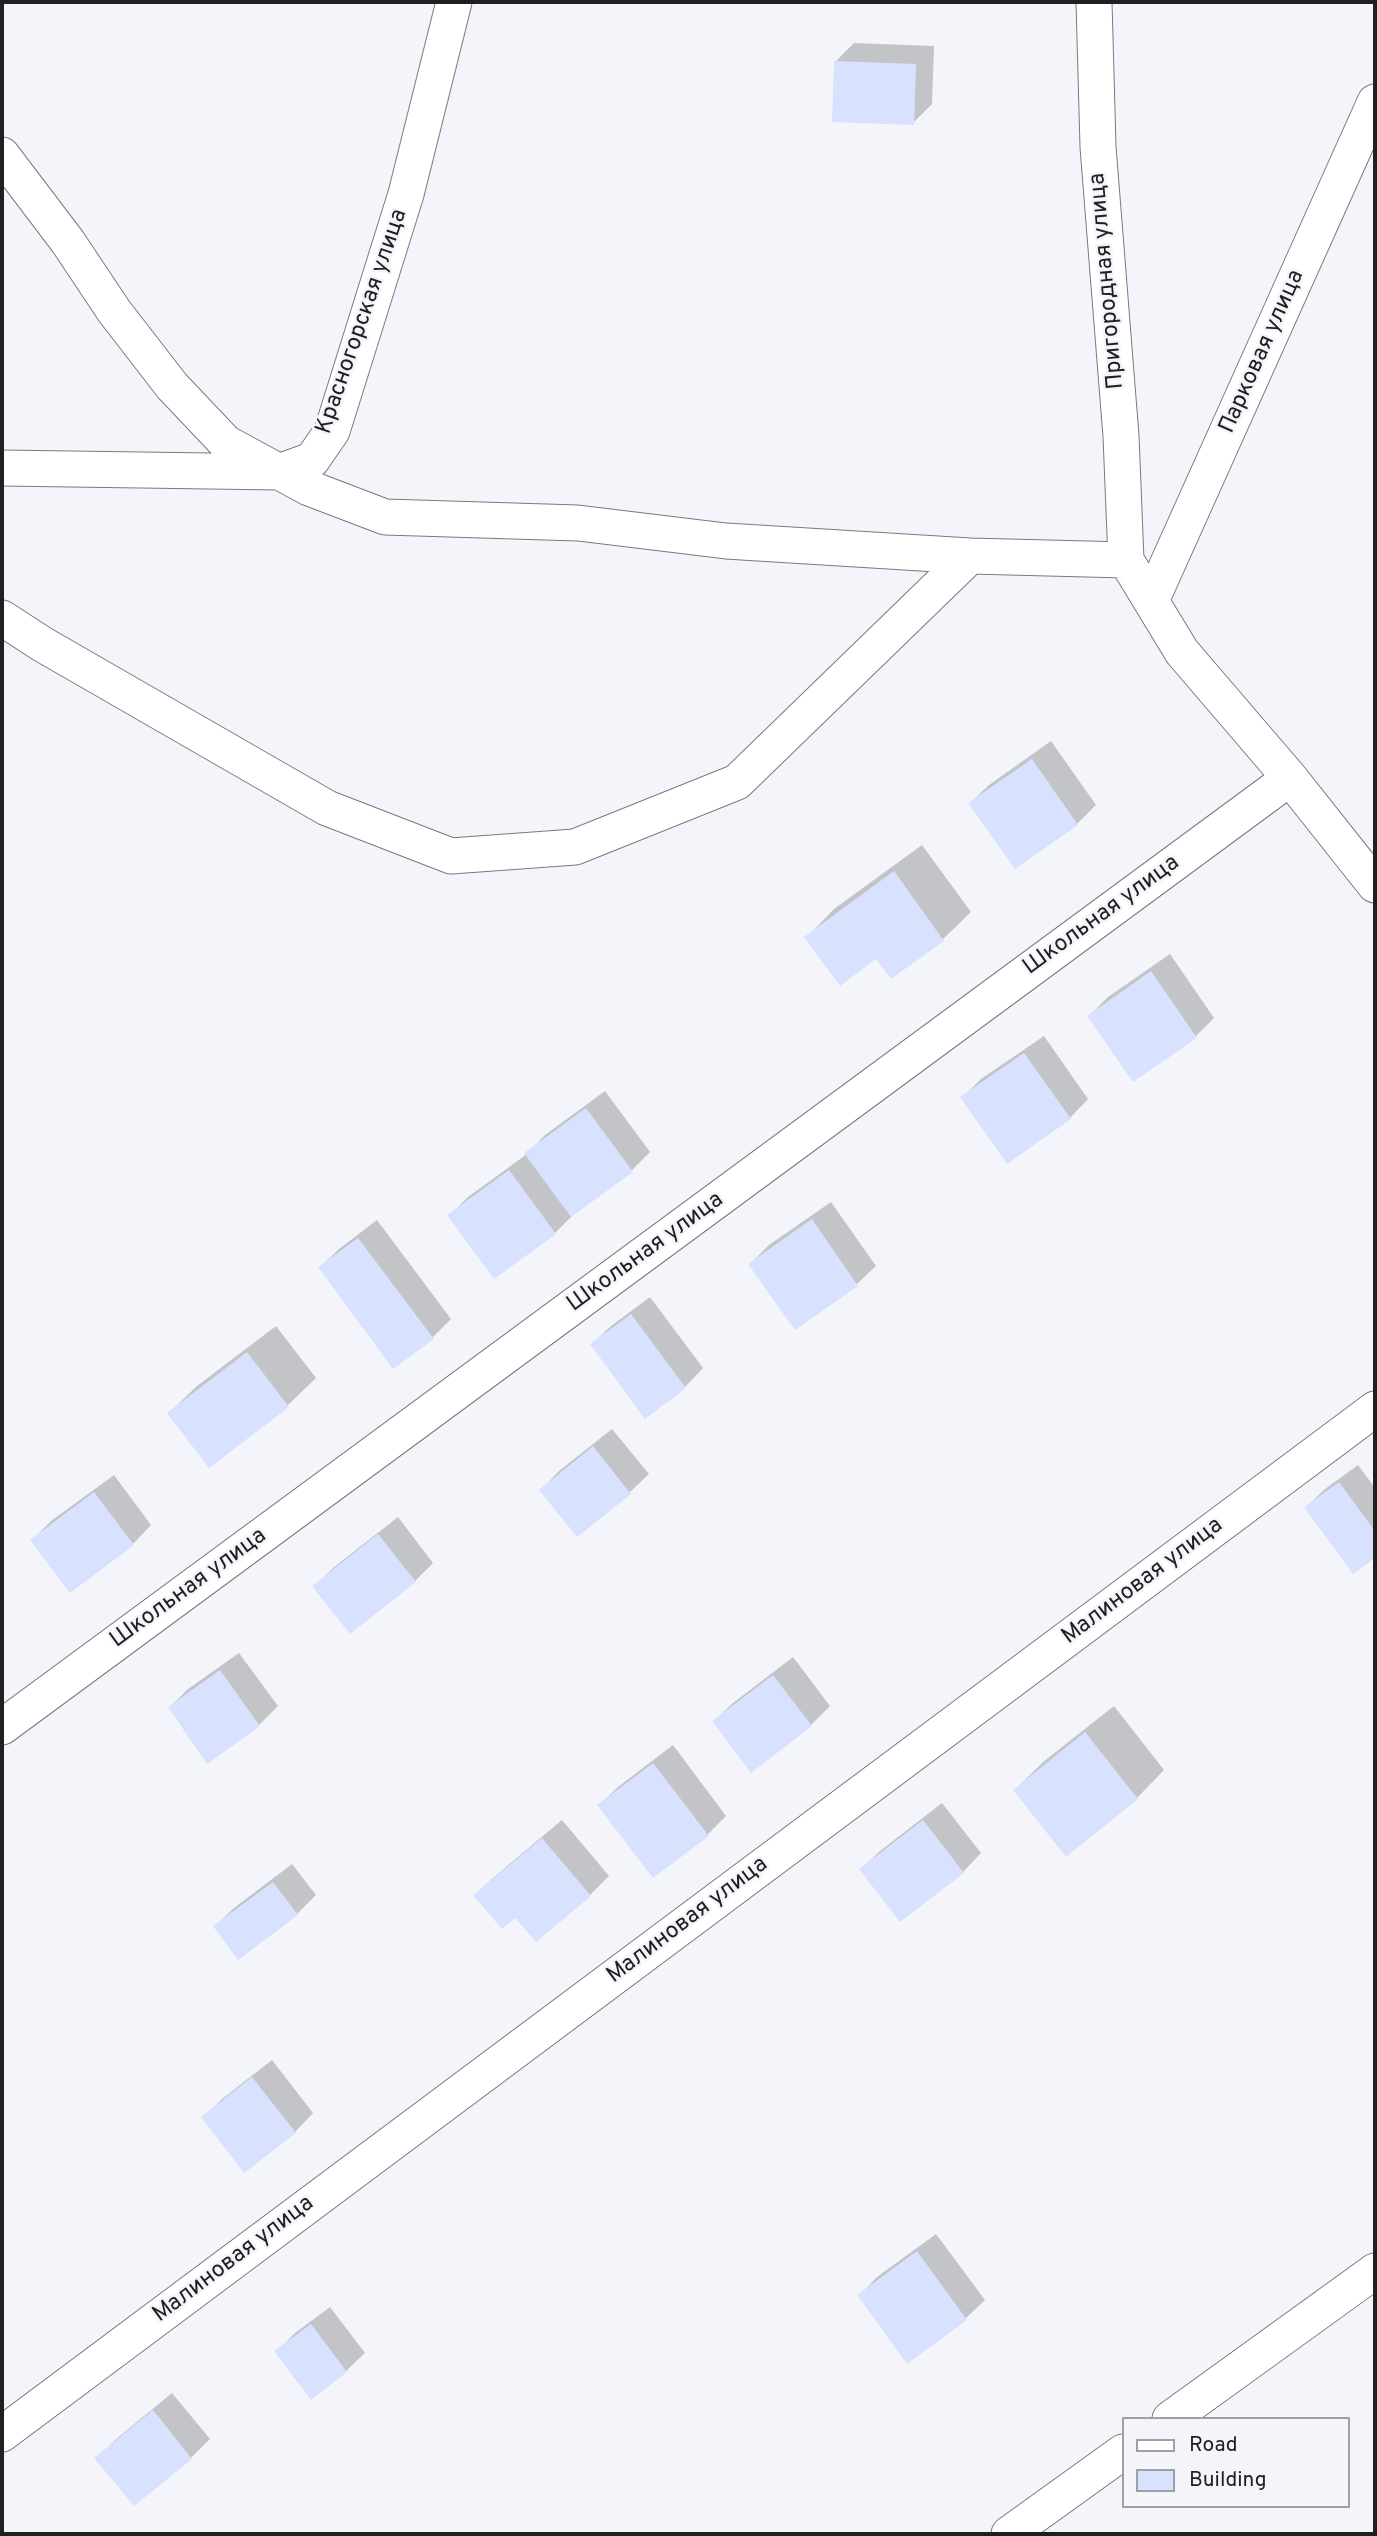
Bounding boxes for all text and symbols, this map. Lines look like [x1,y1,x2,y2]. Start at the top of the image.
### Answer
street label: Пригородная улица [1085,172,1131,390]
street label: Красногорская улица [312,206,414,438]
street label: Парковая улица [1215,266,1311,438]
street label: Школьная улица [1018,850,1186,982]
street label: Школьная улица [562,1187,730,1319]
street label: Малиновая улица [1057,1513,1229,1651]
street label: Школьная улица [105,1523,273,1655]
street label: Малиновая улица [602,1852,774,1990]
street label: Малиновая улица [148,2191,320,2329]
legend [1122,2417,1349,2508]
text: Road [1189,2432,1238,2459]
text: Building [1189,2467,1267,2494]

